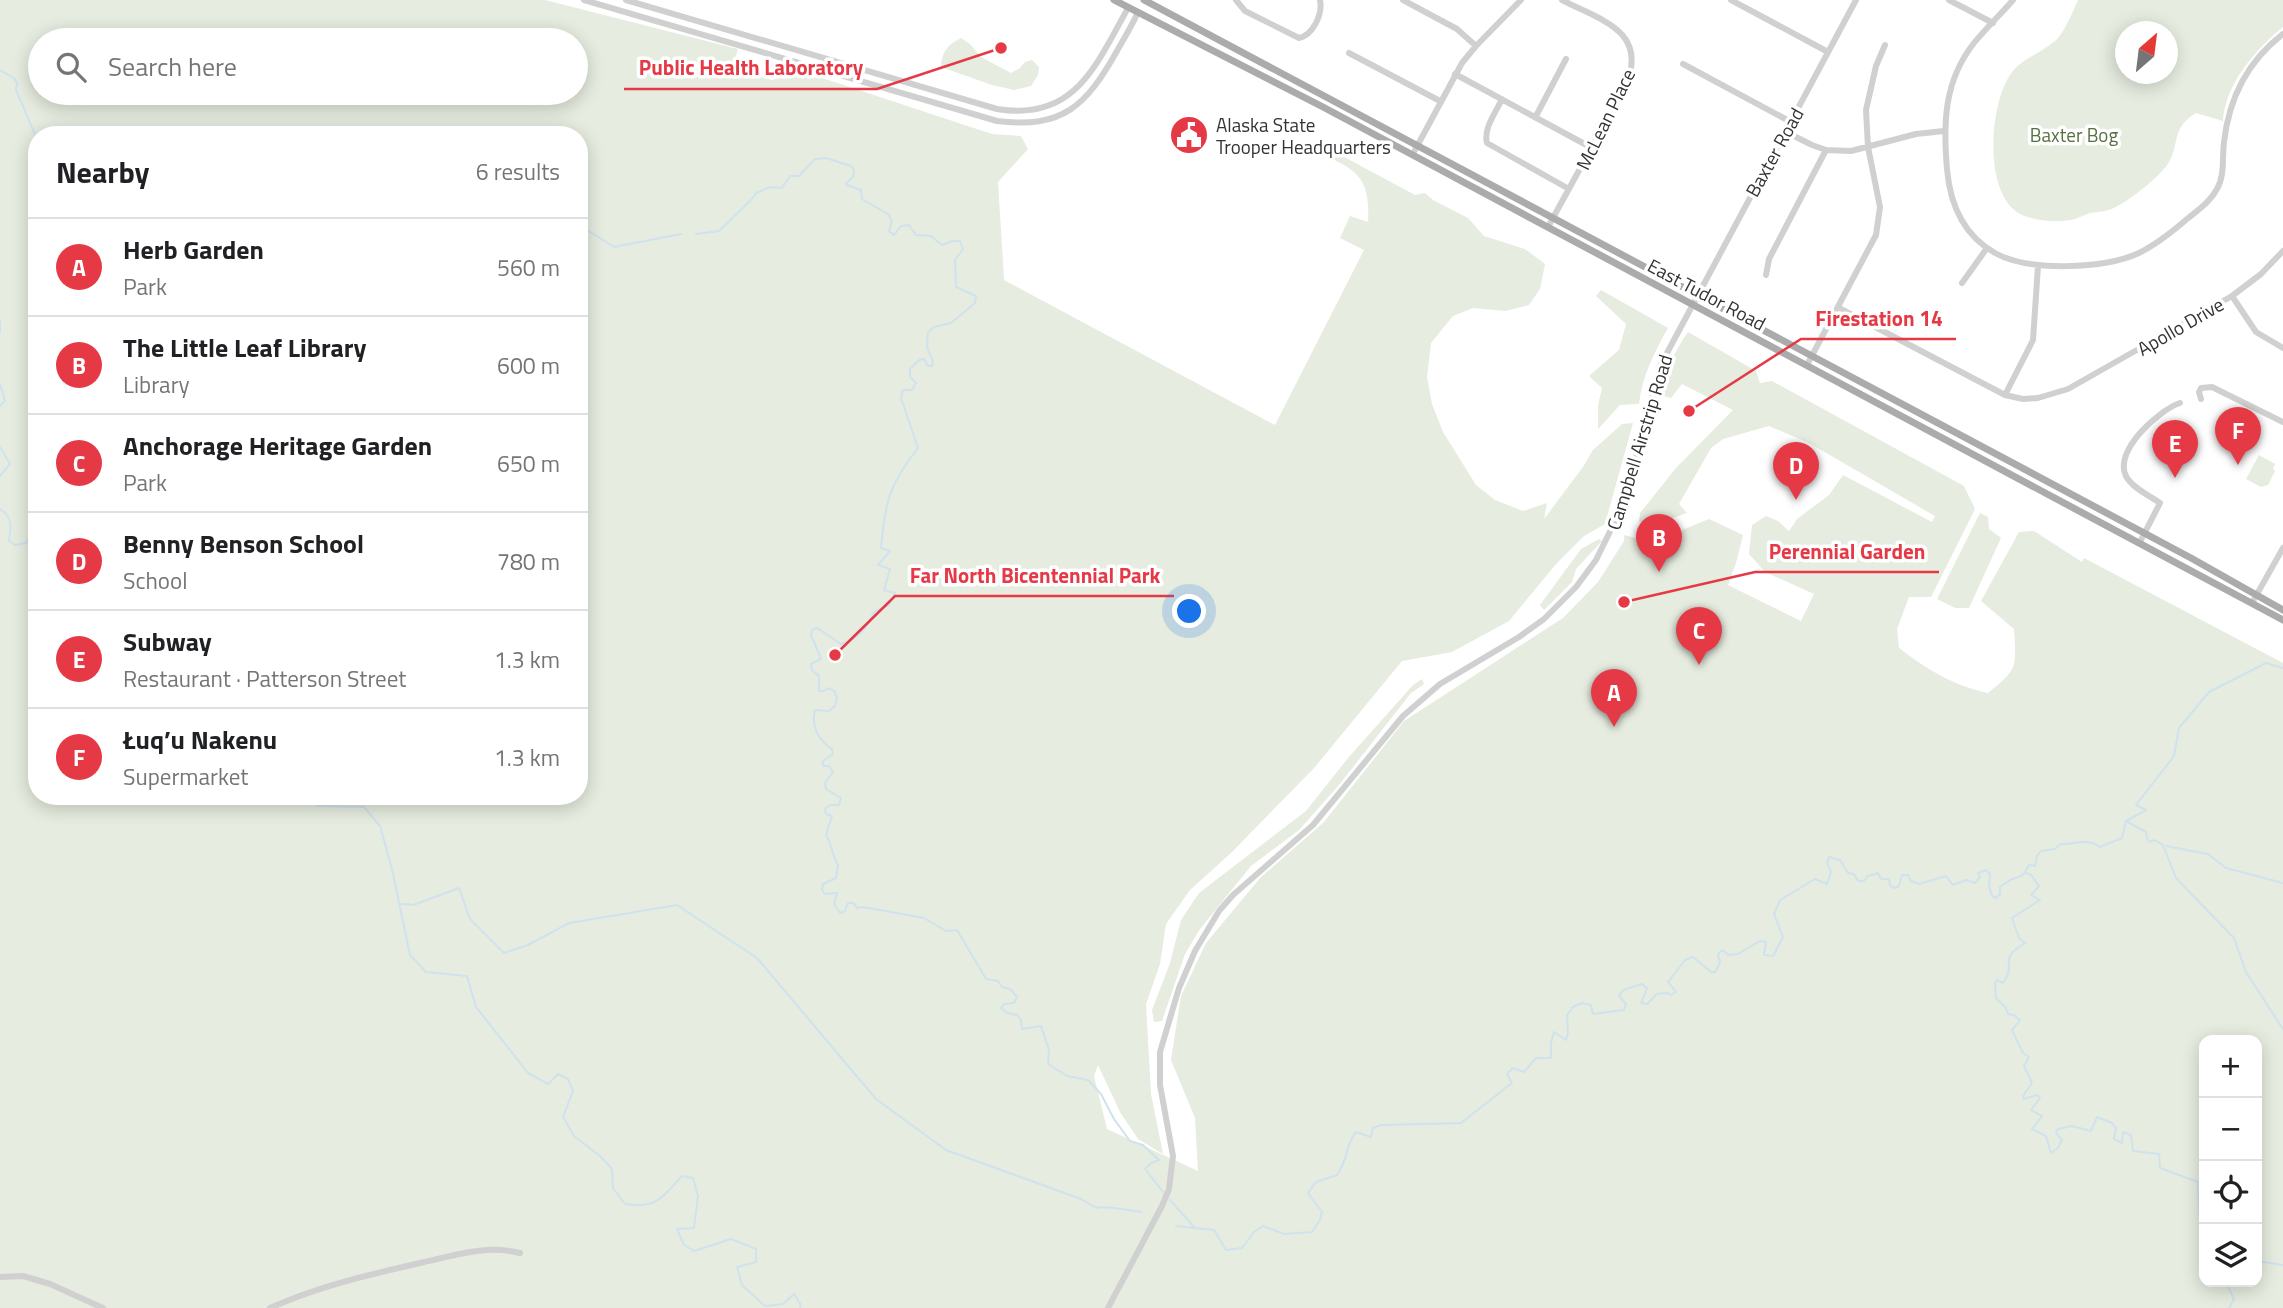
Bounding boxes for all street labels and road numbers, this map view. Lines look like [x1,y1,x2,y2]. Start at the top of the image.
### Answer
street label: McLean Place [1568,63,1642,175]
street label: Baxter Road [1738,102,1810,202]
street label: East Tudor Road [1643,251,1771,337]
street label: Apollo Drive [2131,289,2229,363]
street label: Campbell Airstrip Road [1599,351,1679,533]

